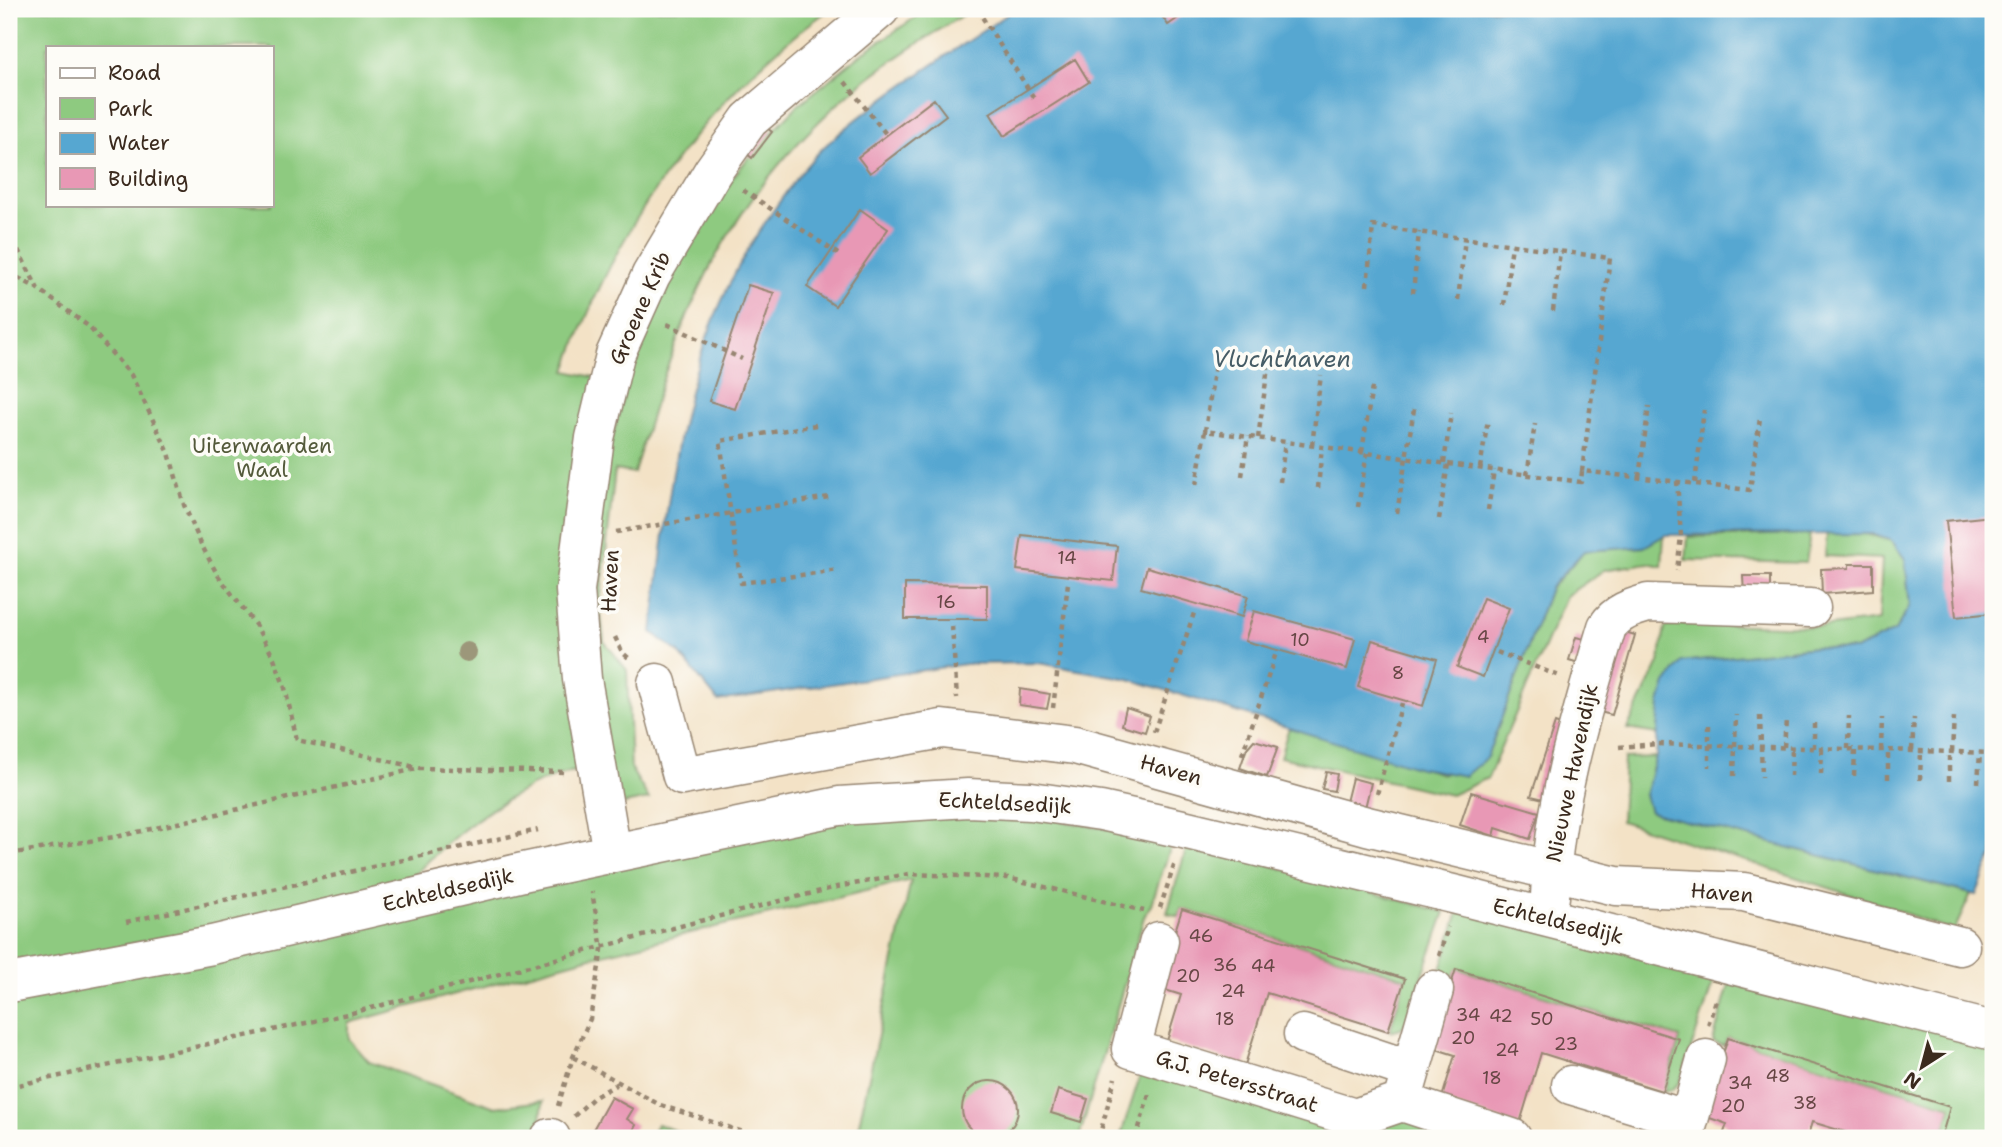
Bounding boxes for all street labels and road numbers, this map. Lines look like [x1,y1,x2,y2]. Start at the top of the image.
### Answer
street label: Groene Krib [603,247,677,369]
street label: Haven [594,549,626,613]
street label: Nieuwe Havendijk [1539,681,1605,865]
street label: Haven [1137,748,1205,792]
street label: Echteldsedijk [938,786,1072,820]
street label: Echteldsedijk [380,861,516,919]
street label: Haven [1689,876,1755,910]
street label: Echteldsedijk [1490,891,1626,951]
street label: G.J. Petersstraat [1152,1043,1322,1119]

